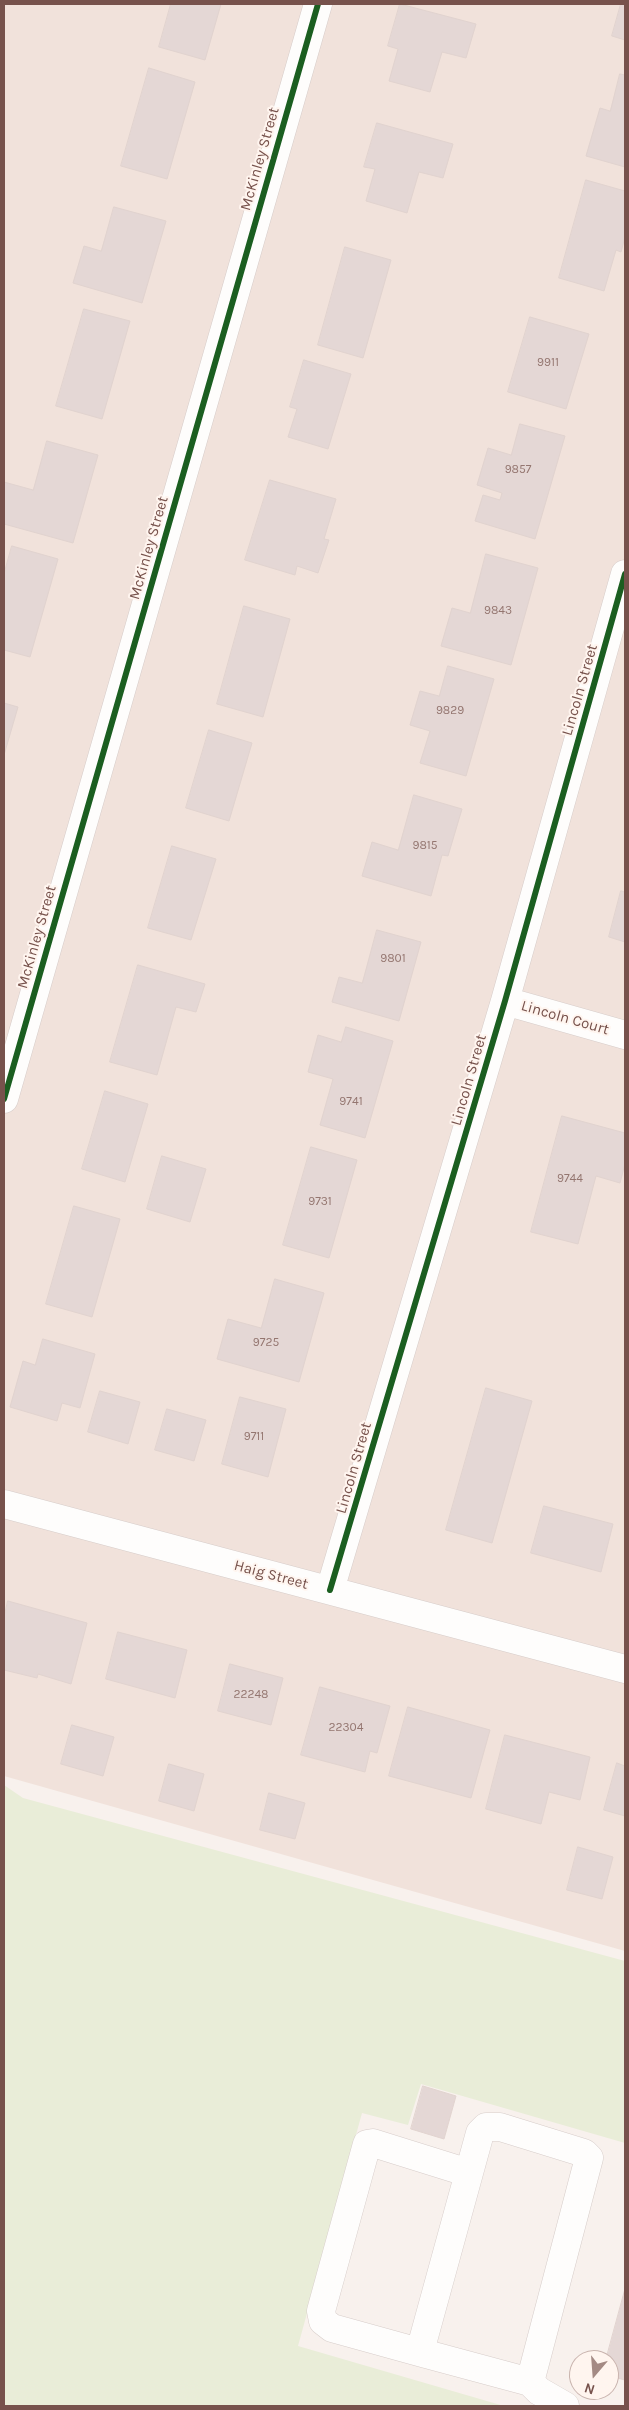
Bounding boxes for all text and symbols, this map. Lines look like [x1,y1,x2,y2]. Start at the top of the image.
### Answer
street label: McKinley Street [237,105,283,213]
house number: 9911 [537,356,559,370]
house number: 9857 [505,463,531,477]
street label: McKinley Street [126,494,172,602]
house number: 9843 [484,604,512,618]
street label: Lincoln Street [558,642,602,738]
house number: 9829 [436,704,464,718]
house number: 9815 [412,839,438,853]
street label: McKinley Street [14,883,60,991]
house number: 9801 [380,952,406,966]
street label: Lincoln Court [519,997,611,1039]
street label: Lincoln Street [447,1032,491,1128]
house number: 9741 [339,1095,363,1109]
house number: 9744 [557,1172,583,1186]
house number: 9731 [308,1195,332,1209]
house number: 9725 [253,1336,279,1350]
street label: Lincoln Street [332,1420,376,1516]
house number: 9711 [244,1430,264,1444]
street label: Haig Street [232,1556,310,1594]
house number: 22248 [234,1688,268,1702]
house number: 22304 [329,1721,363,1735]
north arrow [569,2350,619,2400]
text: N [582,2379,597,2398]

